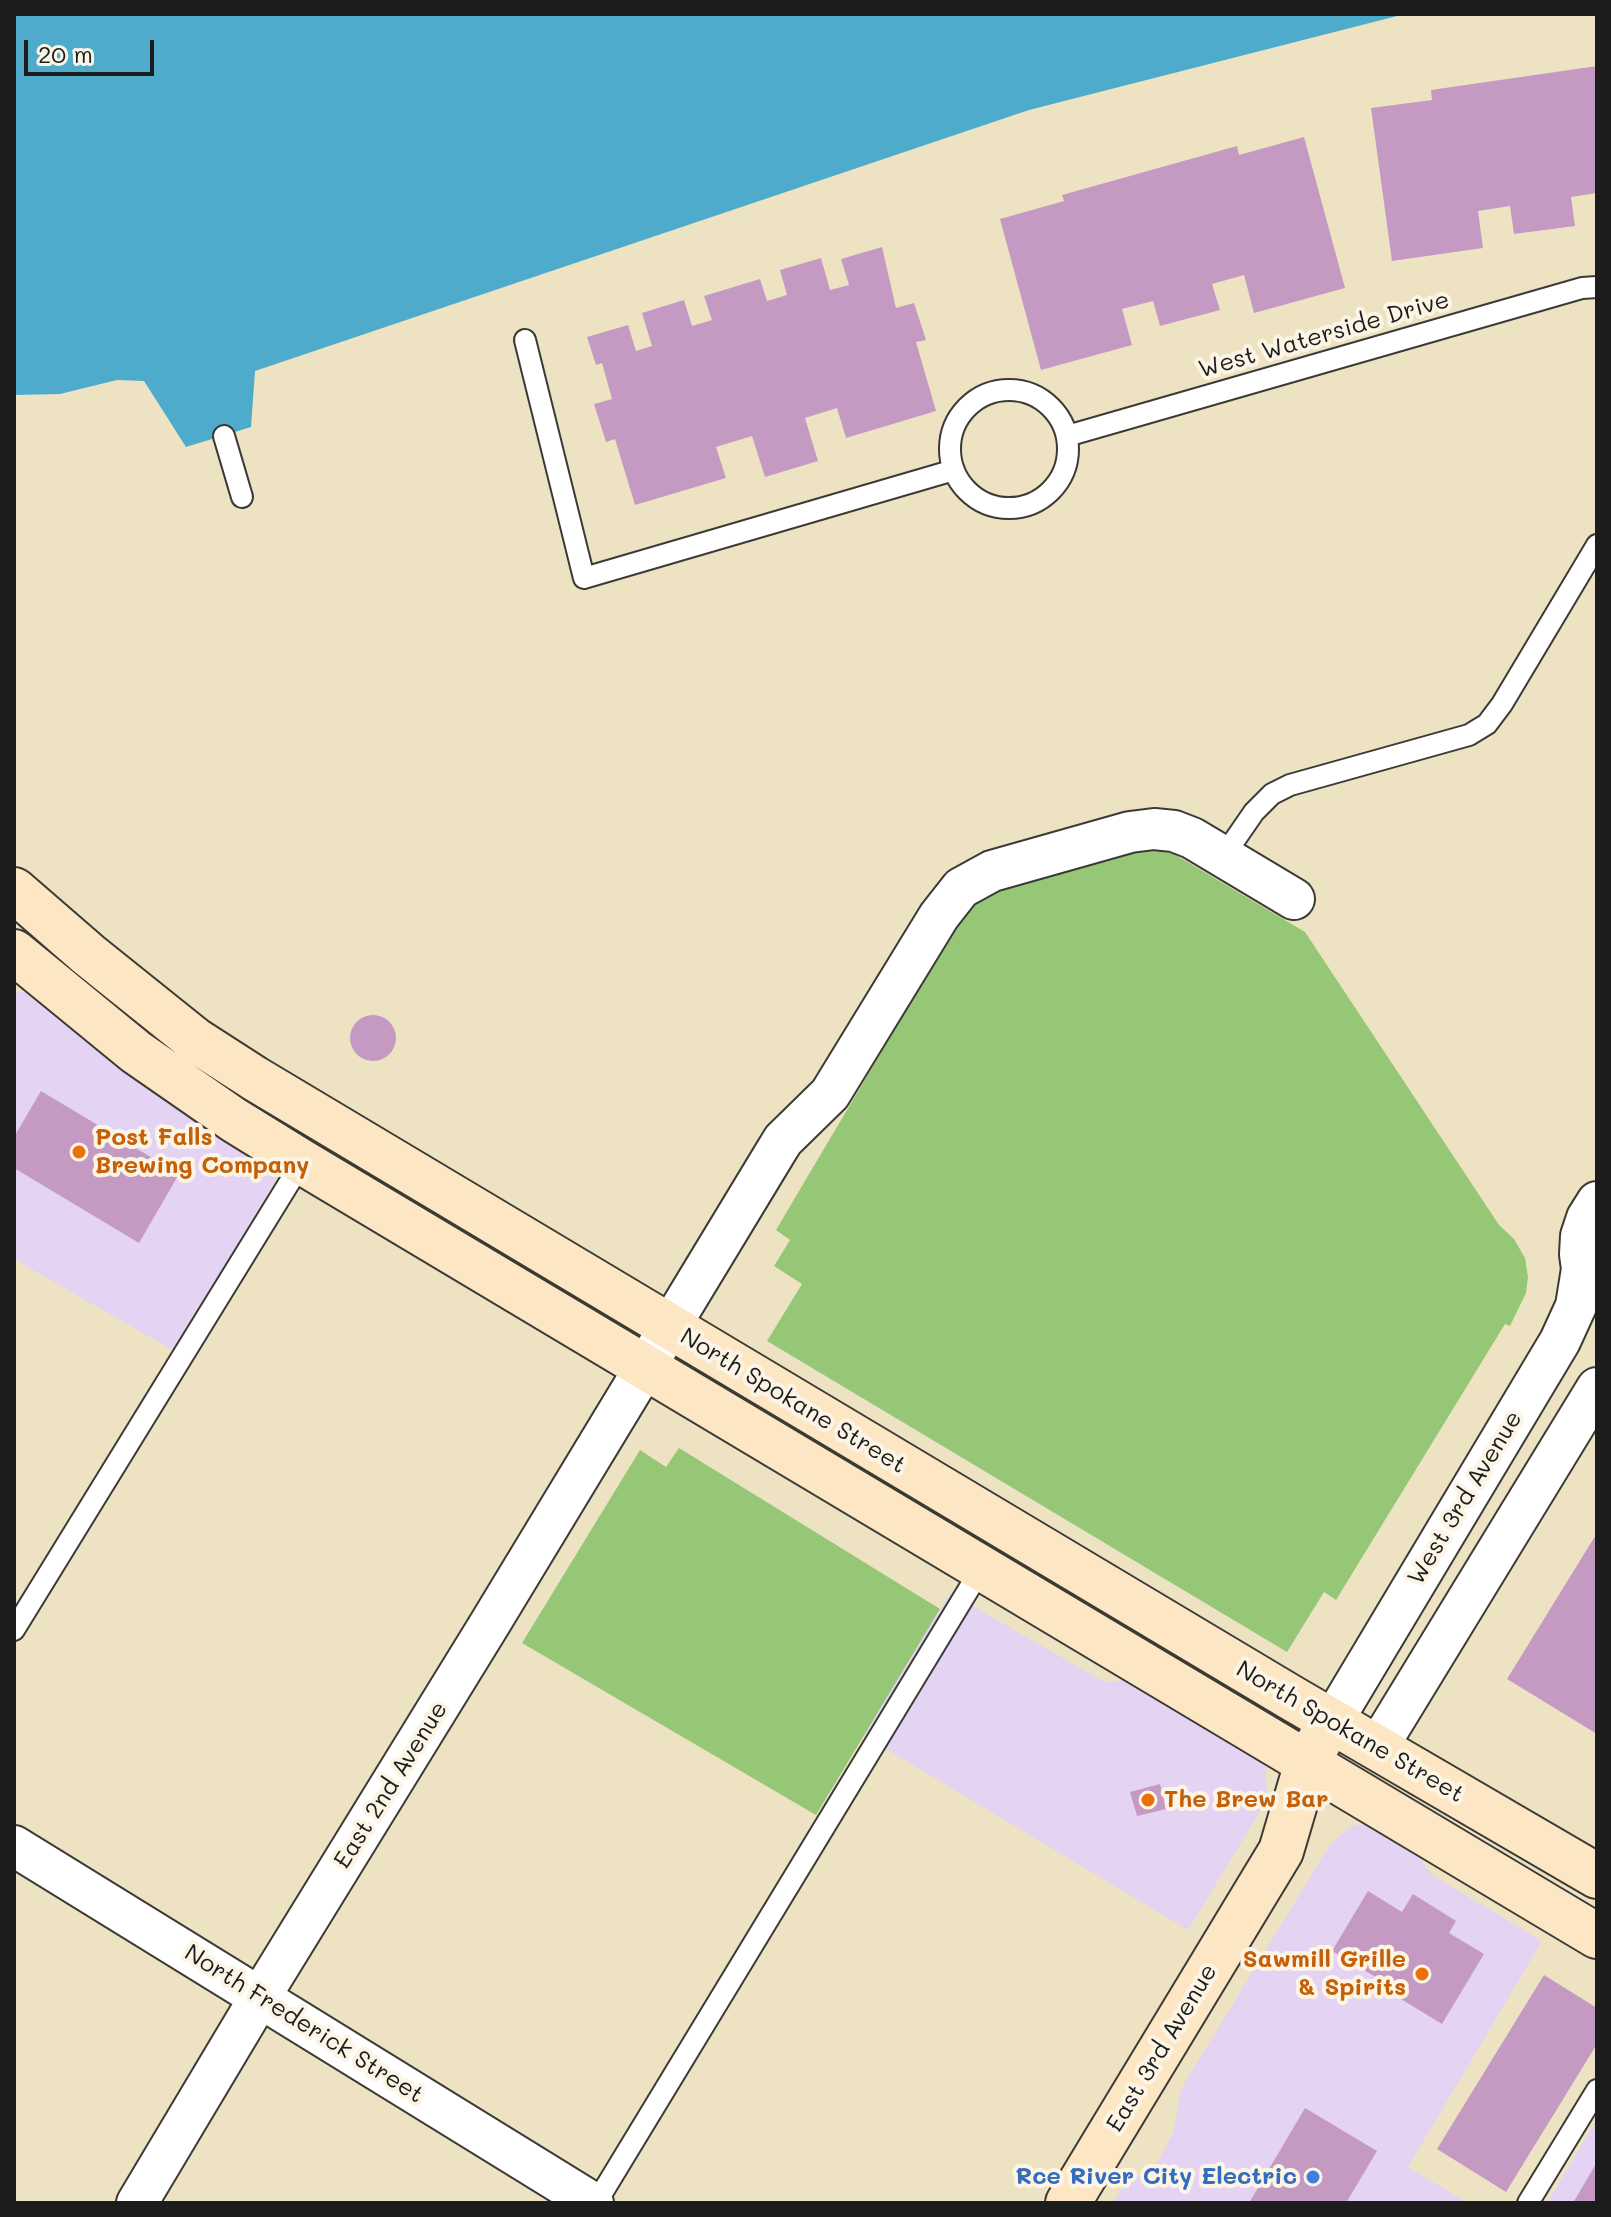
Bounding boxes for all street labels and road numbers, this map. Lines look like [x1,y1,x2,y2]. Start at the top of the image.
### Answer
street label: West Waterside Drive [1195,285,1453,385]
street label: North Spokane Street [675,1322,911,1480]
street label: West 3rd Avenue [1402,1406,1528,1590]
street label: North Spokane Street [1231,1655,1469,1809]
street label: East 2nd Avenue [328,1696,454,1874]
street label: North Frederick Street [179,1939,429,2109]
street label: East 3rd Avenue [1101,1959,1223,2137]

